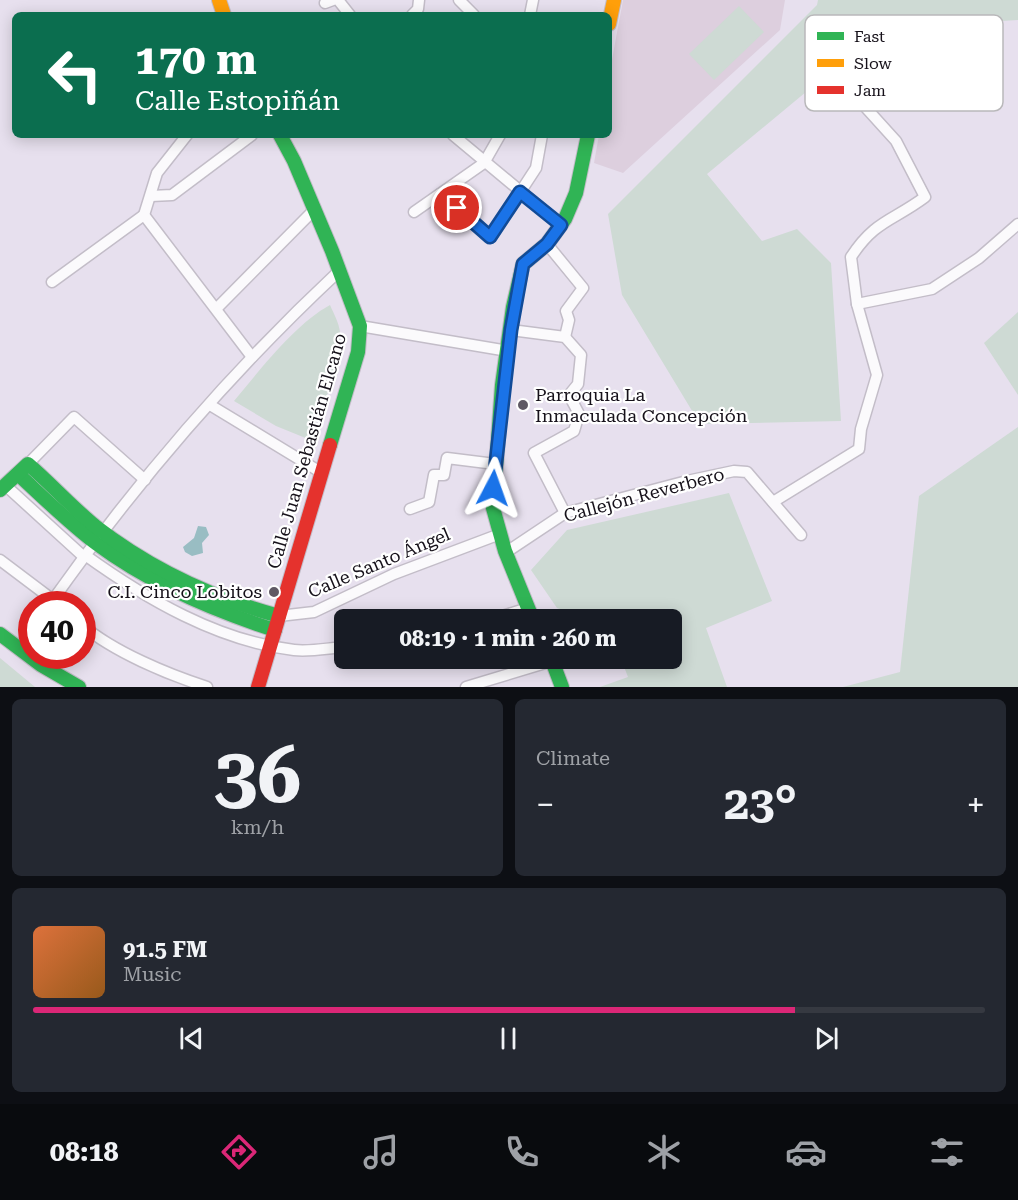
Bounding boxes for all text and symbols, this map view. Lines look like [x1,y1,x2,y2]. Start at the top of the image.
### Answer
legend [805,15,1003,111]
text: Fast [854,27,885,46]
text: 170 m [135,35,257,84]
icon: left [36,36,114,114]
text: Slow [854,54,892,73]
text: Jam [854,81,886,100]
text: Calle Estopiñán [135,85,340,117]
pin [431,182,482,233]
icon: arrive [440,191,473,224]
street label: Calle Juan Sebastián Elcano [263,331,350,571]
place label: Parroquia La Inmaculada Concepción [535,384,748,426]
marker: Parroquia La Inmaculada Concepción [516,398,530,412]
position arrow [461,456,525,520]
street label: Callejón Reverbero [561,463,726,526]
street label: Calle Santo Ángel [305,523,453,602]
place label: C.I. Cinco Lobitos [107,581,262,602]
marker: C.I. Cinco Lobitos [267,585,281,599]
speed limit sign: 40 [18,591,96,669]
text: 08:19 · 1 min · 260 m [399,626,617,651]
text: 36 [214,730,301,821]
text: Climate [536,746,610,770]
text: 23° [724,777,797,830]
text: − [536,785,554,824]
text: + [967,785,985,824]
text: km/h [231,815,284,839]
text: 91.5 FM [123,937,207,962]
text: Music [123,962,182,986]
icon: previous [175,1022,208,1055]
icon: pause [492,1022,525,1055]
icon: next [810,1022,843,1055]
icon: directions [218,1131,260,1173]
icon: music [360,1131,402,1173]
icon: phone [501,1131,543,1173]
icon: climate [643,1131,685,1173]
icon: car [785,1131,827,1173]
icon: filters [926,1131,968,1173]
text: 08:18 [50,1136,119,1168]

